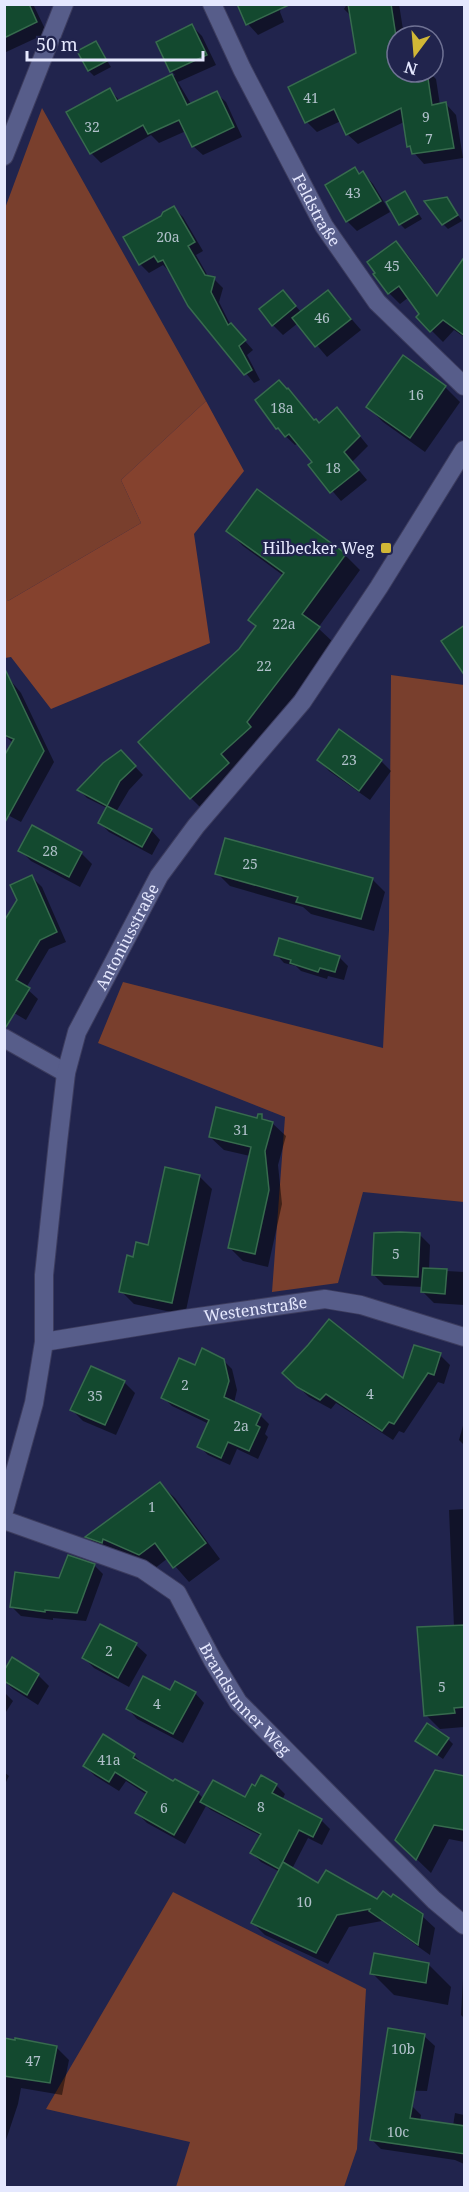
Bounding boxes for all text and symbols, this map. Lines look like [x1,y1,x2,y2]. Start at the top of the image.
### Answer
scale bar [27,24,202,62]
north arrow [385,24,445,84]
text: 50 m [36,32,78,56]
text: N [401,56,420,81]
house number: 41 [303,88,319,107]
house number: 9 [422,107,430,126]
house number: 32 [84,117,100,136]
house number: 7 [425,129,433,148]
street label: Feldstraße [287,170,346,251]
house number: 43 [345,183,361,202]
house number: 20a [156,227,180,246]
house number: 45 [384,256,400,275]
house number: 46 [314,308,330,327]
house number: 16 [408,385,424,404]
house number: 18a [270,398,294,417]
house number: 18 [325,458,341,477]
place label: Hilbecker Weg [263,537,374,559]
marker: Hilbecker Weg [379,541,393,555]
house number: 22a [272,614,296,633]
house number: 22 [256,656,272,675]
house number: 23 [341,750,357,769]
house number: 28 [42,841,58,860]
house number: 25 [242,854,258,873]
street label: Antoniusstraße [90,880,164,994]
house number: 31 [233,1120,249,1139]
house number: 5 [392,1244,400,1263]
street label: Westenstraße [202,1291,308,1327]
house number: 2 [181,1375,189,1394]
house number: 4 [366,1384,374,1403]
house number: 35 [87,1386,103,1405]
house number: 2a [233,1416,249,1435]
house number: 1 [148,1497,156,1516]
street label: Brandsunner Weg [194,1639,296,1761]
house number: 2 [105,1641,113,1660]
house number: 5 [438,1677,446,1696]
house number: 4 [153,1694,161,1713]
house number: 41a [97,1750,121,1769]
house number: 8 [257,1797,265,1816]
house number: 6 [160,1798,168,1817]
house number: 10 [296,1892,312,1911]
house number: 10b [391,2039,415,2058]
house number: 47 [25,2051,41,2070]
house number: 10c [387,2122,409,2141]

